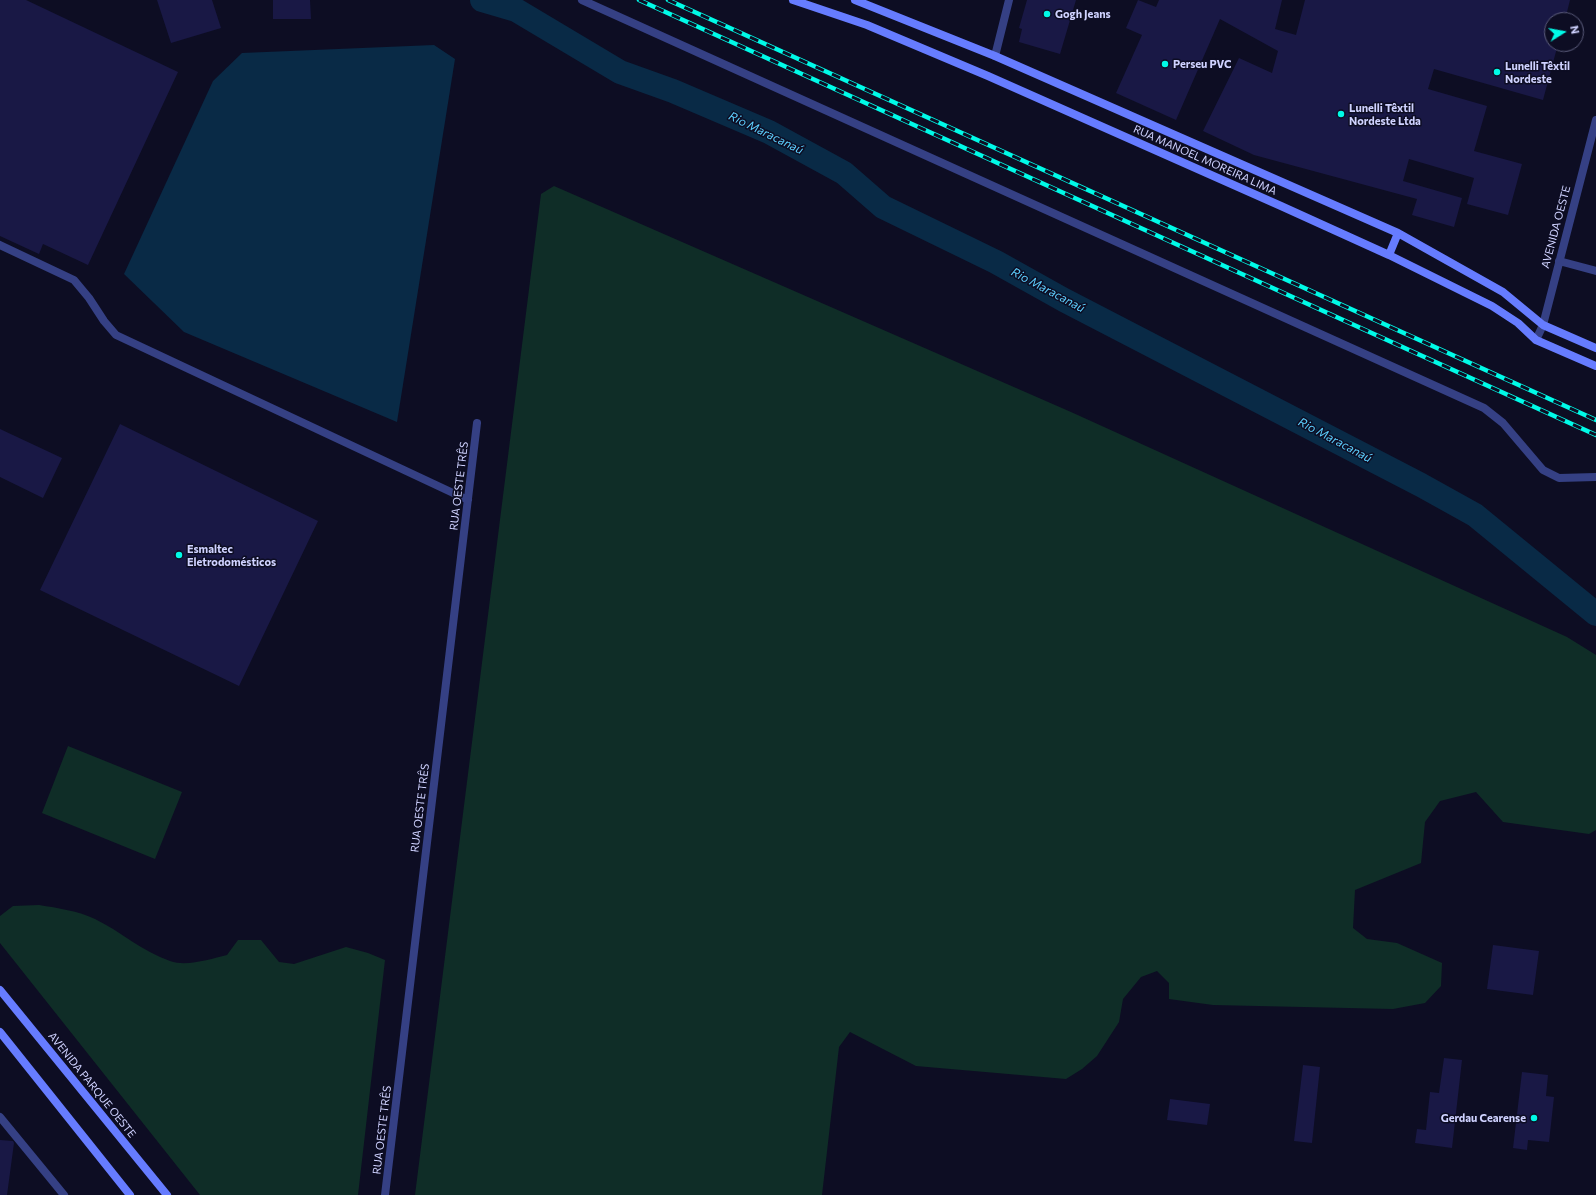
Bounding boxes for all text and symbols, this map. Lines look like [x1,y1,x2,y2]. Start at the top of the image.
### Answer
place label: Gogh Jeans [1055,7,1111,21]
marker: Gogh Jeans [1042,9,1052,19]
north arrow [1544,12,1584,52]
text: N [1568,25,1582,35]
place label: Perseu PVC [1173,57,1232,71]
marker: Perseu PVC [1160,59,1170,69]
place label: Lunelli Têxtil Nordeste [1505,59,1570,85]
marker: Lunelli Têxtil Nordeste [1492,67,1502,77]
place label: Lunelli Têxtil Nordeste Ltda [1349,101,1421,127]
water label: Rio Maracanaú [726,109,806,157]
marker: Lunelli Têxtil Nordeste Ltda [1336,109,1346,119]
street label: RUA MANOEL MOREIRA LIMA [1131,122,1279,198]
street label: AVENIDA OESTE [1539,184,1573,270]
water label: Rio Maracanaú [1009,265,1087,315]
water label: Rio Maracanaú [1296,415,1374,465]
street label: RUA OESTE TRÊS [447,441,471,531]
place label: Esmaltec Eletrodomésticos [187,542,276,568]
marker: Esmaltec Eletrodomésticos [174,550,184,560]
street label: RUA OESTE TRÊS [408,763,432,853]
street label: AVENIDA PARQUE OESTE [45,1030,139,1140]
street label: RUA OESTE TRÊS [370,1085,394,1175]
place label: Gerdau Cearense [1441,1111,1526,1125]
marker: Gerdau Cearense [1529,1113,1539,1123]

